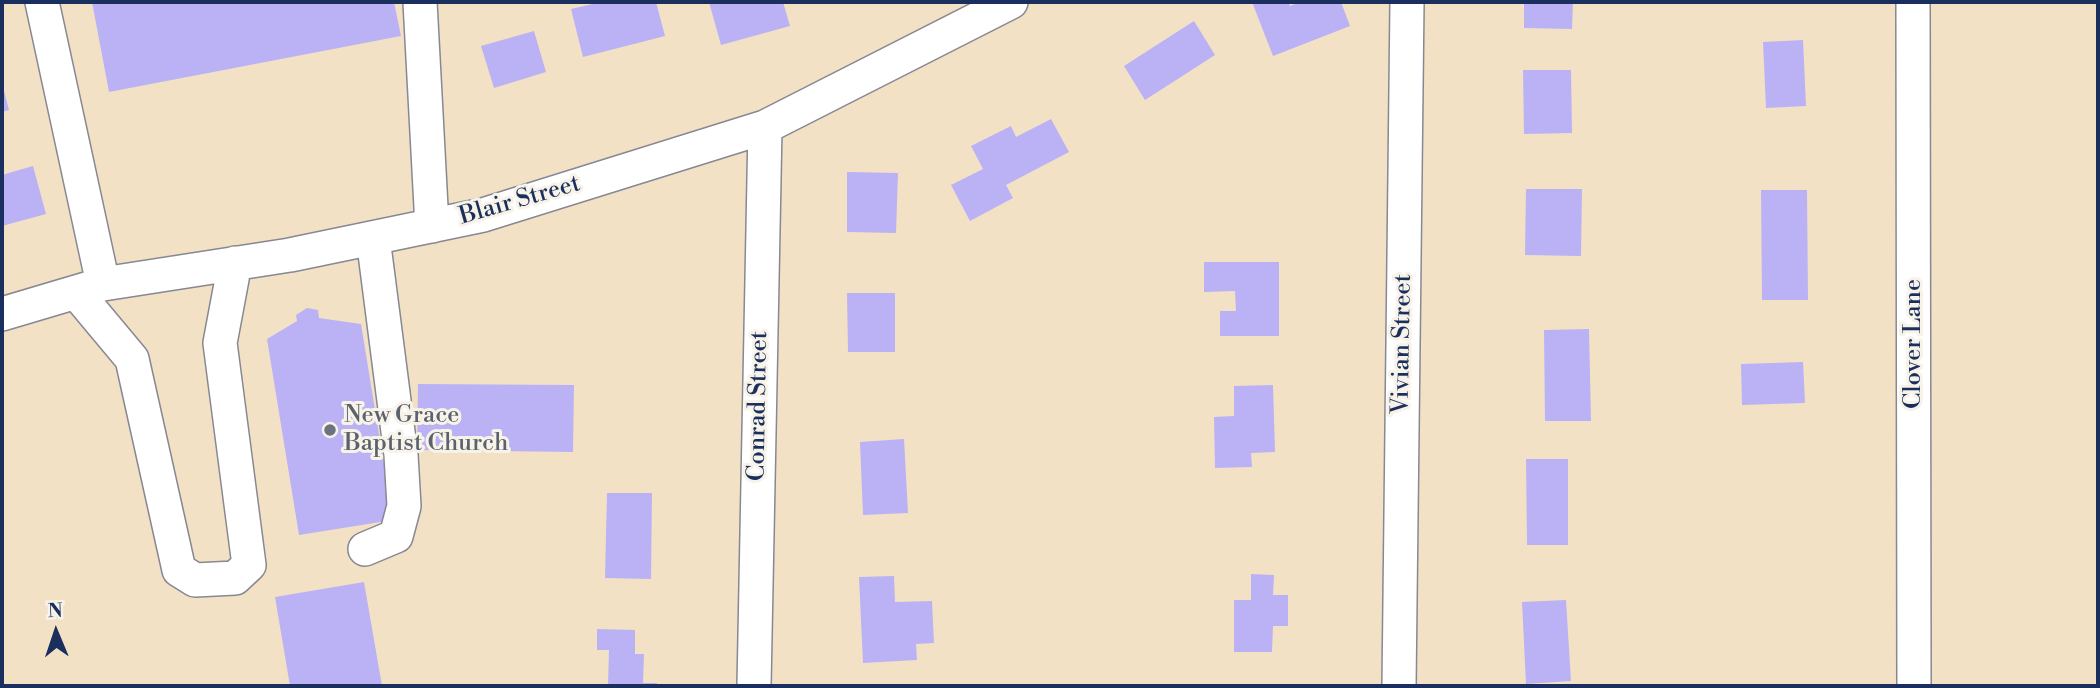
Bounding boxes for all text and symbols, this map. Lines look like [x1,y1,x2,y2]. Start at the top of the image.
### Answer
street label: Blair Street [456,170,584,232]
street label: Vivian Street [1387,274,1419,414]
street label: Clover Lane [1900,279,1928,409]
street label: Conrad Street [743,331,775,481]
place label: New Grace Baptist Church [344,402,508,458]
marker: New Grace Baptist Church [322,422,338,438]
north arrow [21,597,91,667]
text: N [47,599,63,623]

